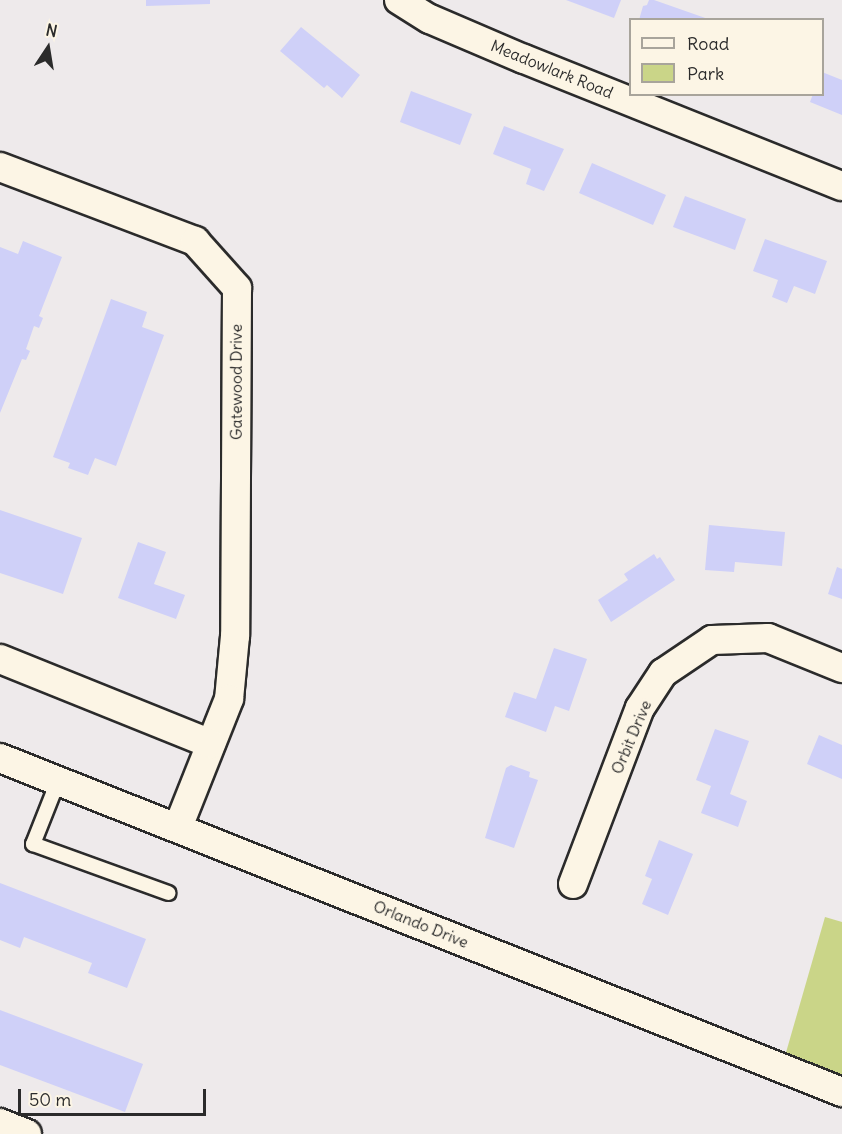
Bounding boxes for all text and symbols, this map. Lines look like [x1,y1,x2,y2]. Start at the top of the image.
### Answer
north arrow [18,18,78,78]
legend [629,18,824,96]
text: N [44,19,59,41]
text: Road [687,32,729,55]
street label: Meadowlark Road [488,36,616,102]
text: Park [687,62,724,85]
street label: Gatewood Drive [226,324,246,440]
street label: Orbit Drive [607,697,655,777]
street label: Orlando Drive [371,896,471,952]
scale bar [21,1077,208,1115]
text: 50 m [29,1088,71,1111]

